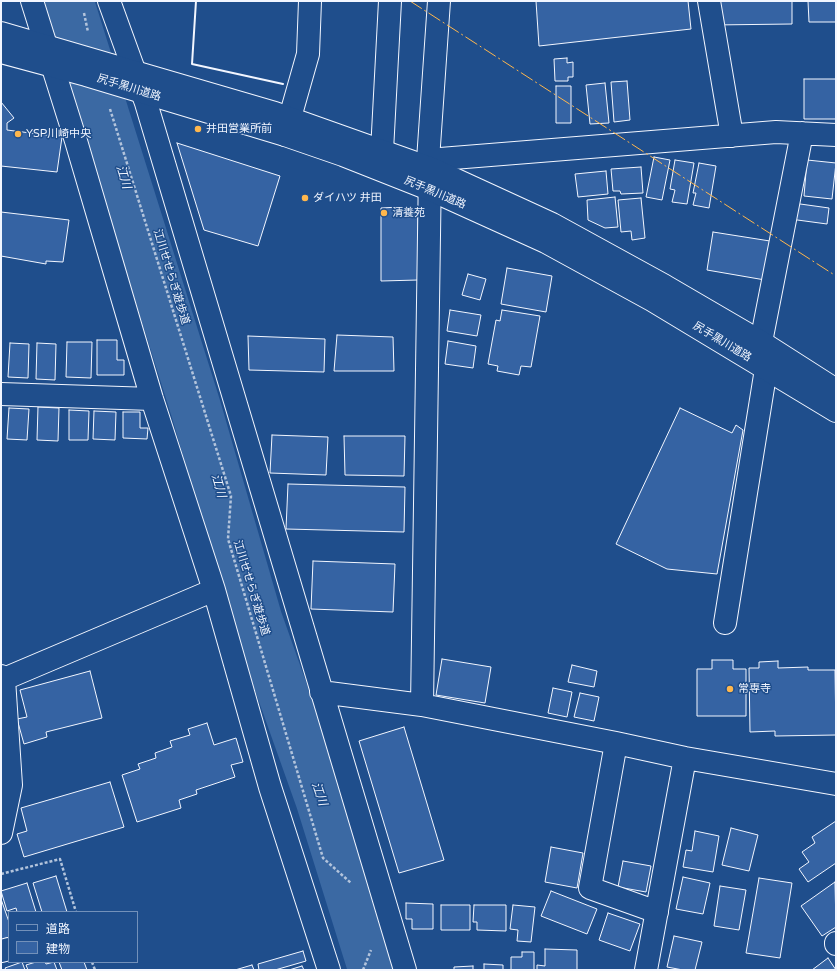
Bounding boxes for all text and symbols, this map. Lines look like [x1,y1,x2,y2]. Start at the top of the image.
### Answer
street label: 尻手黒川道路 [96,72,162,104]
place label: 井田営業所前 [206,122,272,136]
marker: 井田営業所前 [193,124,203,134]
place label: YSP川崎中央 [26,127,91,141]
marker: YSP川崎中央 [13,129,23,139]
water label: 江川 [113,163,133,191]
street label: 尻手黒川道路 [402,174,468,212]
place label: ダイハツ 井田 [313,191,382,205]
marker: ダイハツ 井田 [300,193,310,203]
place label: 清養苑 [392,206,425,220]
marker: 清養苑 [379,208,389,218]
street label: 江川せせらぎ遊歩道 [150,228,192,326]
street label: 尻手黒川道路 [690,319,754,365]
water label: 江川 [208,472,228,500]
street label: 江川せせらぎ遊歩道 [230,539,272,637]
place label: 常専寺 [738,682,771,696]
marker: 常専寺 [725,684,735,694]
water label: 江川 [308,780,330,808]
legend [8,911,138,963]
text: 道路 [46,922,70,936]
text: 建物 [46,942,70,956]

